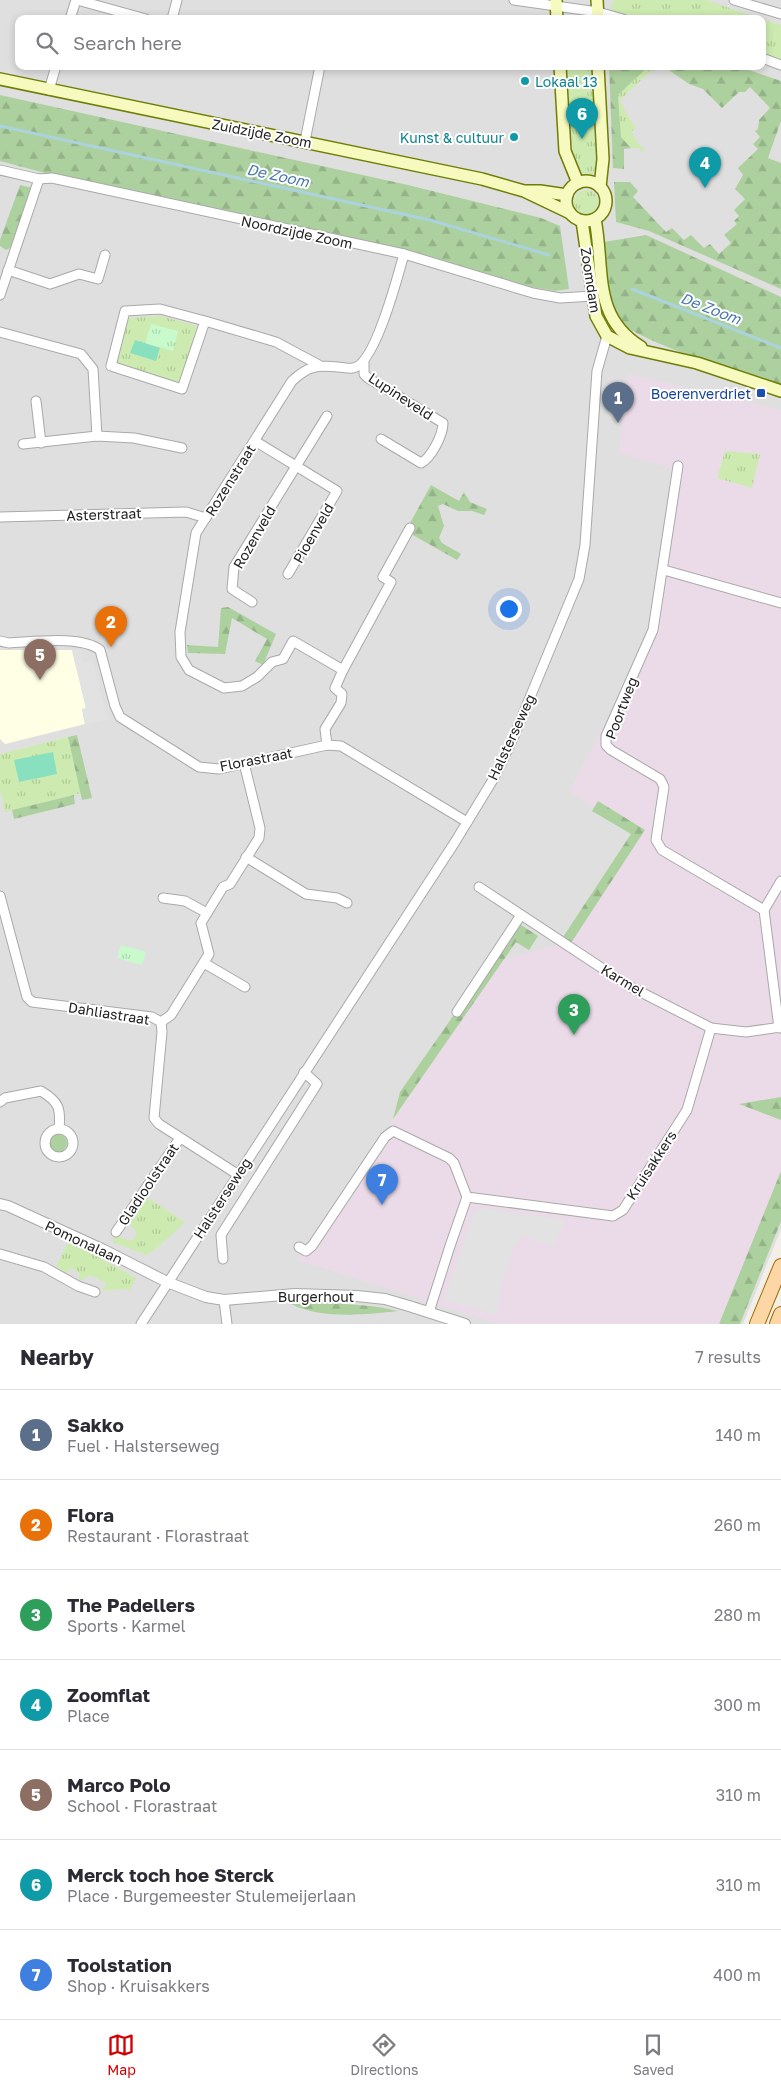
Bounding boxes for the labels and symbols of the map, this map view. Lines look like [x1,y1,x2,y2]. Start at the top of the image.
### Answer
place label: Lokaal 13 [535,73,598,90]
marker: Lokaal 13 [519,75,531,87]
pin: 6 [566,98,598,139]
street label: Zuidzijde Zoom [211,115,313,151]
place label: Kunst & cultuur [400,129,505,146]
marker: Kunst & cultuur [508,131,520,143]
pin: 4 [689,147,721,188]
water label: De Zoom [245,160,311,190]
street label: Noordzijde Zoom [240,212,354,252]
street label: Zoomdam [577,246,605,314]
water label: De Zoom [678,288,744,328]
street label: Lupineveld [365,369,437,423]
pin: 1 [602,382,634,423]
place label: Boerenverdriet [651,385,751,402]
marker: Boerenverdriet [755,387,767,399]
street label: Rozenstraat [201,441,259,519]
street label: Pioenveld [289,500,337,566]
street label: Rozenveld [229,502,279,572]
street label: Asterstraat [66,504,142,524]
your location [496,596,522,622]
pin: 2 [95,606,127,647]
pin: 5 [24,639,56,680]
street label: Poortweg [601,674,641,742]
street label: Halsterseweg [484,691,538,783]
street label: Florastraat [218,744,294,774]
street label: Karmel [598,960,648,1000]
pin: 3 [558,994,590,1035]
street label: Dahliastraat [67,998,151,1028]
street label: Kruisakkers [622,1127,680,1203]
street label: Gladioolstraat [114,1140,182,1228]
street label: Halsterseweg [190,1154,254,1242]
pin: 7 [366,1164,398,1205]
street label: Pomonalaan [42,1217,126,1267]
street label: Burgerhout [278,1288,354,1305]

